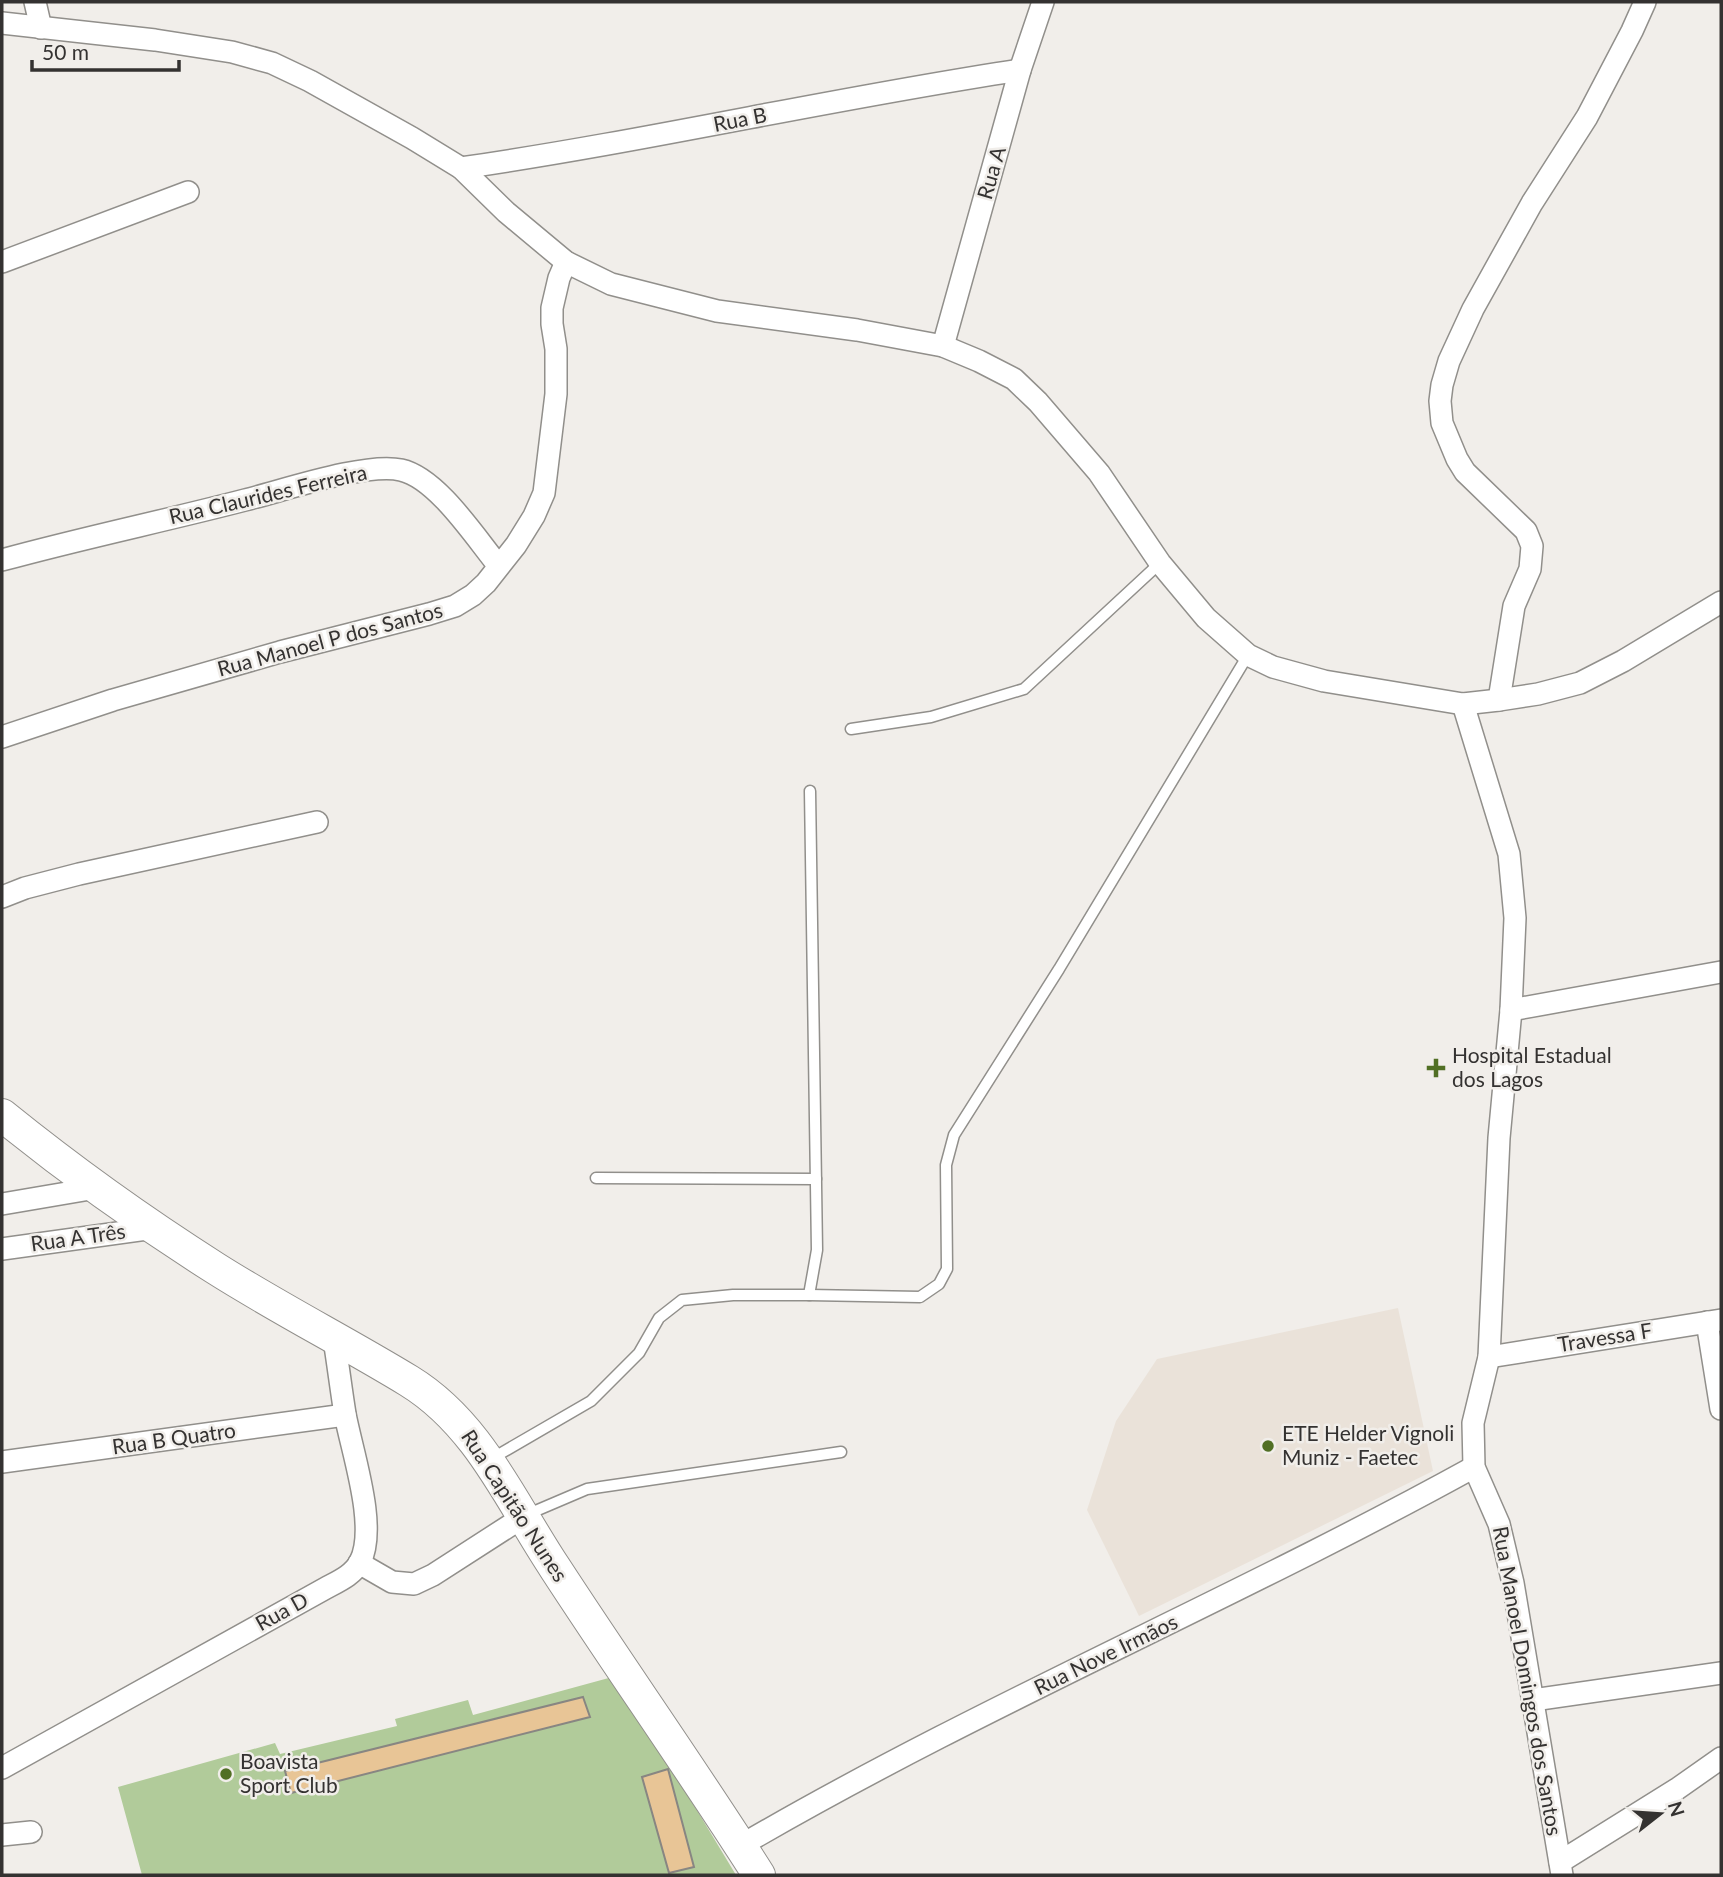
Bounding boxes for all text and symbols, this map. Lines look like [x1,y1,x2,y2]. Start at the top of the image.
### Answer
scale bar [32,28,178,72]
text: 50 m [42,39,89,64]
street label: Rua B [711,101,769,136]
street label: Rua A [971,143,1010,202]
street label: Rua Claurides Ferreira [166,459,369,528]
street label: Rua Manoel P dos Santos [214,596,445,681]
place label: Hospital Estadual dos Lagos [1452,1042,1612,1091]
marker: Hospital Estadual dos Lagos [1426,1058,1446,1078]
street label: Rua A Três [29,1218,127,1256]
street label: Travessa F [1556,1317,1654,1356]
street label: Rua B Quatro [110,1416,237,1459]
place label: ETE Helder Vignoli Muniz - Faetec [1282,1420,1454,1469]
street label: Rua Capitão Nunes [457,1424,574,1586]
marker: ETE Helder Vignoli Muniz - Faetec [1260,1438,1276,1454]
street label: Rua Manoel Domingos dos Santos [1489,1524,1568,1837]
street label: Rua D [251,1586,312,1635]
street label: Rua Nove Irmãos [1029,1608,1181,1699]
place label: Boavista Sport Club [240,1748,338,1797]
marker: Boavista Sport Club [218,1766,234,1782]
north arrow [1625,1779,1695,1849]
text: N [1664,1799,1690,1819]

